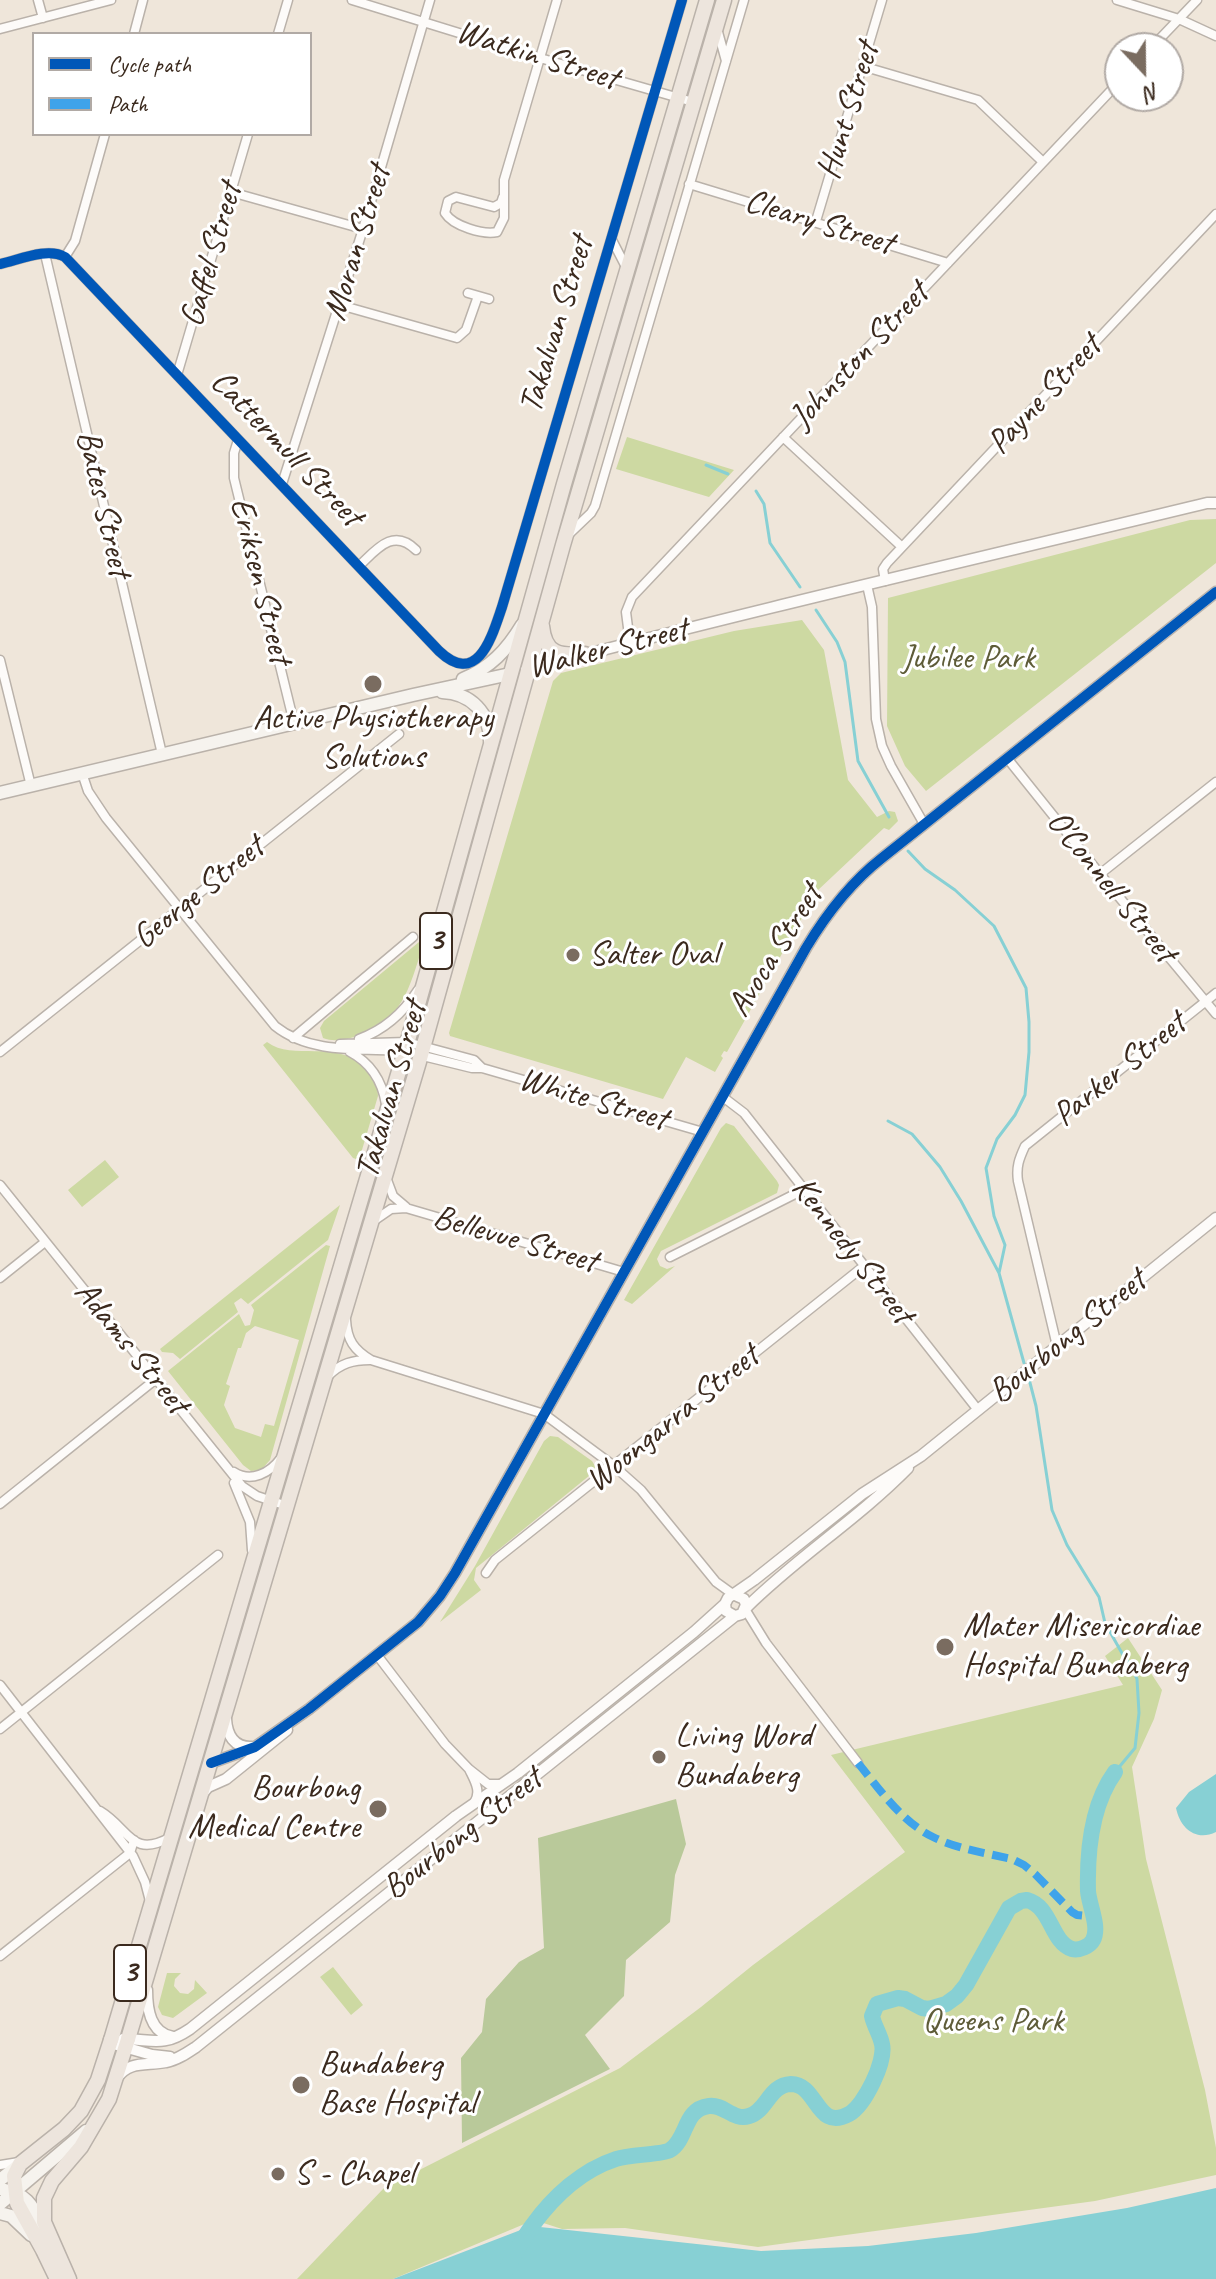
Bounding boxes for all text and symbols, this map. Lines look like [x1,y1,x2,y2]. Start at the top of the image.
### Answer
street label: Watkin Street [451,12,623,100]
legend [32,32,312,136]
north arrow [1104,32,1184,112]
street label: Hunt Street [809,38,889,184]
text: Cycle path [108,49,191,79]
text: N [1141,77,1164,108]
text: Path [108,89,148,119]
street label: Moran Street [315,161,401,325]
street label: Gaffel Street [172,178,252,332]
street label: Cleary Street [740,181,898,265]
street label: Takalvan Street [511,232,603,418]
street label: Johnston Street [782,274,938,438]
street label: Payne Street [979,327,1111,463]
street label: Cattermull Street [201,362,371,536]
street label: Bates Street [66,427,140,581]
street label: Eriksen Street [220,494,300,668]
street label: Walker Street [524,609,692,689]
park label: Jubilee Park [901,639,1035,679]
marker: Active Physiotherapy Solutions [362,673,384,695]
place label: Active Physiotherapy Solutions [253,699,493,778]
street label: O'Connell Street [1037,803,1185,971]
street label: George Street [125,828,273,958]
street label: Avoca Street [719,877,833,1025]
road number: 3 [420,913,452,969]
place label: Salter Oval [589,935,718,975]
marker: Salter Oval [564,946,582,964]
street label: Takalvan Street [347,997,437,1183]
street label: Parker Street [1045,1004,1195,1136]
street label: White Street [514,1059,672,1141]
street label: Kennedy Street [782,1169,922,1333]
street label: Bellevue Street [428,1197,602,1283]
street label: Bourbong Street [981,1261,1155,1413]
street label: Adams Street [65,1273,197,1423]
street label: Woongarra Street [578,1337,768,1501]
place label: Mater Misericordiae Hospital Bundaberg [963,1607,1199,1686]
marker: Mater Misericordiae Hospital Bundaberg [934,1636,956,1658]
place label: Living Word Bundaberg [675,1717,812,1796]
marker: Living Word Bundaberg [650,1748,668,1766]
street label: Bourbong Street [375,1759,551,1909]
place label: Bourbong Medical Centre [188,1769,360,1848]
marker: Bourbong Medical Centre [367,1798,389,1820]
road number: 3 [114,1945,146,2001]
park label: Queens Park [923,2002,1063,2042]
place label: Bundaberg Base Hospital [319,2045,475,2124]
marker: Bundaberg Base Hospital [290,2074,312,2096]
place label: S - Chapel [294,2154,414,2194]
marker: S - Chapel [269,2165,287,2183]

